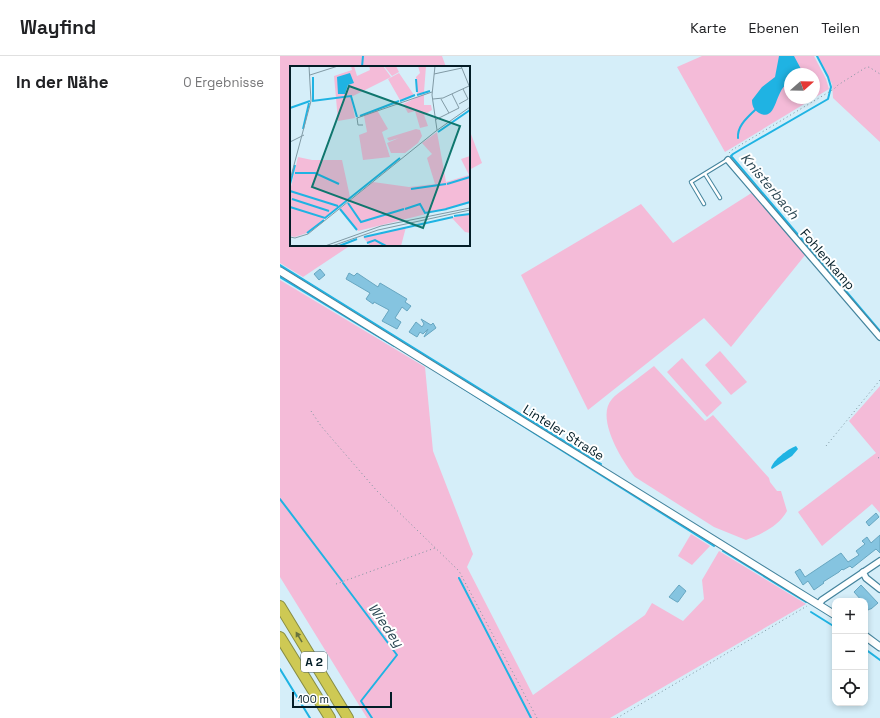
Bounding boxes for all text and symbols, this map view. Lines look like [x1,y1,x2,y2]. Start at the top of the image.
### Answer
text: Wayfind [20,15,96,40]
text: Karte [690,19,727,37]
text: Ebenen [749,19,799,37]
text: Teilen [821,19,860,37]
inset map [290,66,470,246]
north arrow [784,68,820,104]
text: In der Nähe [16,71,108,93]
text: 0 Ergebnisse [183,74,264,91]
water label: Knisterbach [737,149,803,223]
street label: Fohlenkamp [796,225,859,293]
street label: Linteler Straße [520,401,608,464]
map controls [832,598,868,706]
button: + [832,598,868,634]
water label: Wiedey [364,599,408,652]
one-way arrow [295,632,303,642]
button: − [832,634,868,670]
road number: A 2 [301,652,327,672]
button: locate [832,670,868,706]
scale bar [292,690,392,709]
text: 100 m [298,692,329,706]

